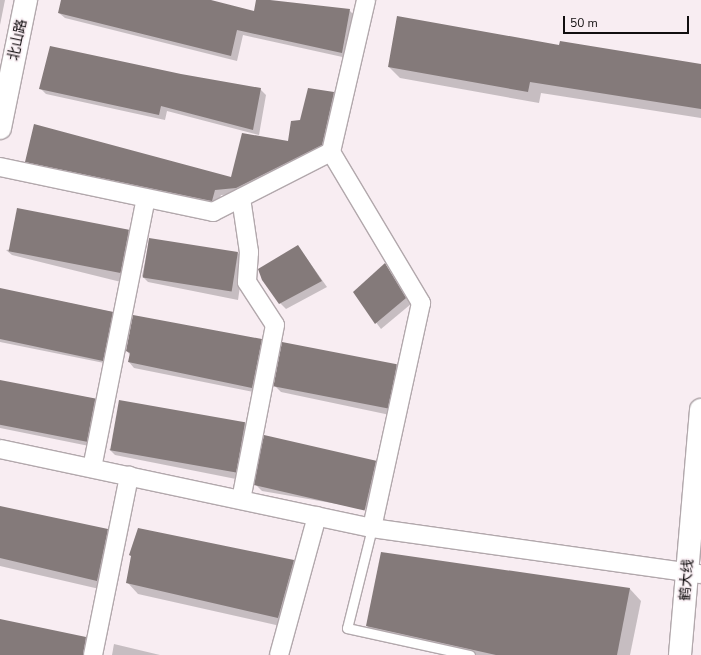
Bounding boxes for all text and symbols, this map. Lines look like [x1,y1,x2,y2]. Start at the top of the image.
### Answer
scale bar [565,8,691,34]
text: 50 m [570,15,598,31]
street label: 北山路 [5,18,31,62]
street label: 鹤大线 [677,558,697,602]

